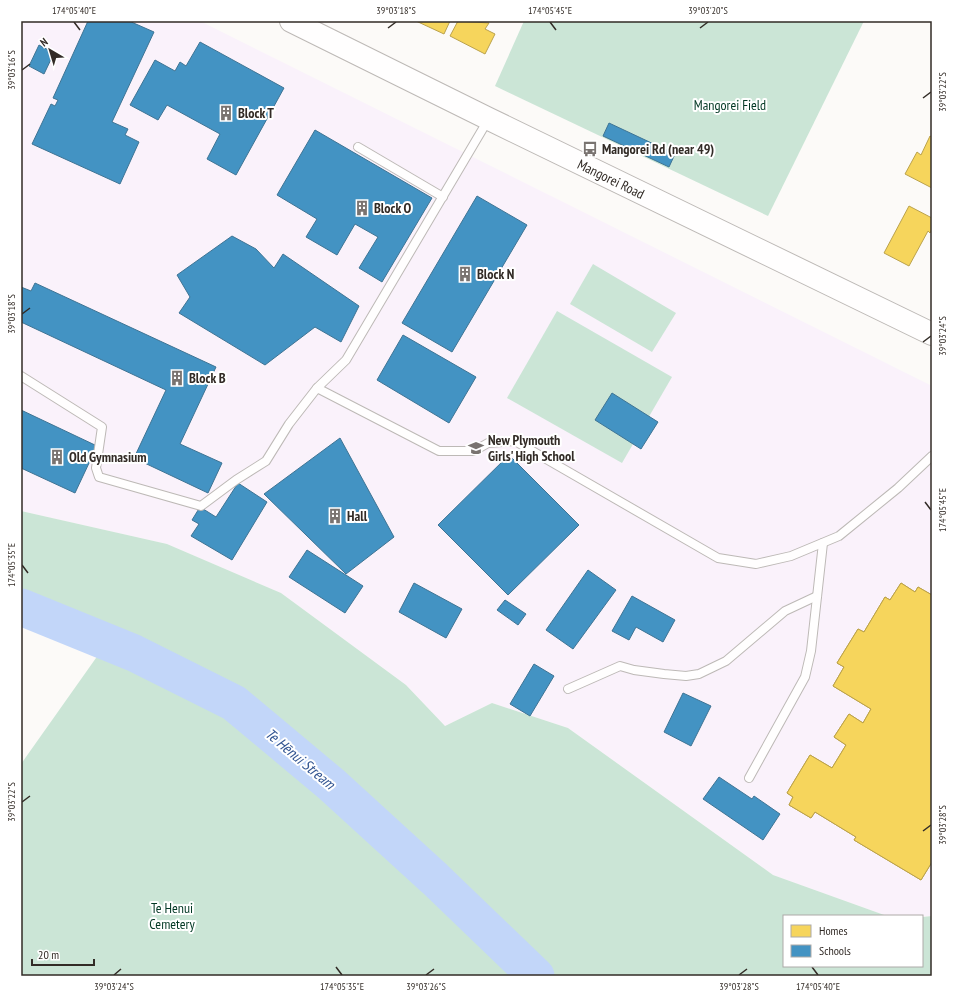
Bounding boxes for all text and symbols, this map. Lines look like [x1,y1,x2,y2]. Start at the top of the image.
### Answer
text: 174°05'40"E [52,4,96,17]
text: 39°03'18"S [376,4,416,17]
text: 174°05'45"E [528,4,572,17]
text: 39°03'20"S [688,4,728,17]
north arrow [30,30,70,70]
text: N [37,35,51,49]
text: 39°03'16"S [5,50,18,90]
text: 39°03'22"S [936,72,949,112]
park label: Mangorei Field [694,96,766,114]
building icon: Block T [217,104,235,122]
place label: Block T [238,104,274,122]
bus stop icon: Mangorei Rd (near 49) [581,140,599,158]
place label: Mangorei Rd (near 49) [602,140,714,158]
street label: Mangorei Road [575,155,647,203]
building icon: Block O [353,199,371,217]
place label: Block O [374,199,412,217]
building icon: Block N [456,265,474,283]
place label: Block N [477,265,514,283]
text: 39°03'18"S [5,294,18,334]
text: 39°03'24"S [936,316,949,356]
building icon: Block B [168,369,186,387]
place label: Block B [189,369,226,387]
place label: New Plymouth Girls' High School [488,431,575,465]
school or university icon: New Plymouth Girls' High School [467,439,485,457]
building icon: Old Gymnasium [48,448,66,466]
place label: Old Gymnasium [69,448,147,466]
text: 174°05'45"E [936,488,949,532]
building icon: Hall [326,507,344,525]
place label: Hall [347,507,368,525]
text: 174°05'35"E [5,543,18,587]
water label: Te Hēnui Stream [262,724,340,794]
text: 39°03'22"S [5,782,18,822]
text: 39°03'28"S [936,805,949,845]
park label: Te Henui Cemetery [149,899,195,933]
legend [783,915,923,967]
text: Homes [819,923,847,938]
scale bar [32,941,94,967]
text: Schools [819,943,851,958]
text: 20 m [38,947,59,962]
text: 39°03'24"S [94,980,134,993]
text: 174°05'35"E [320,980,364,993]
text: 39°03'26"S [406,980,446,993]
text: 39°03'28"S [719,980,759,993]
text: 174°05'40"E [796,980,840,993]

